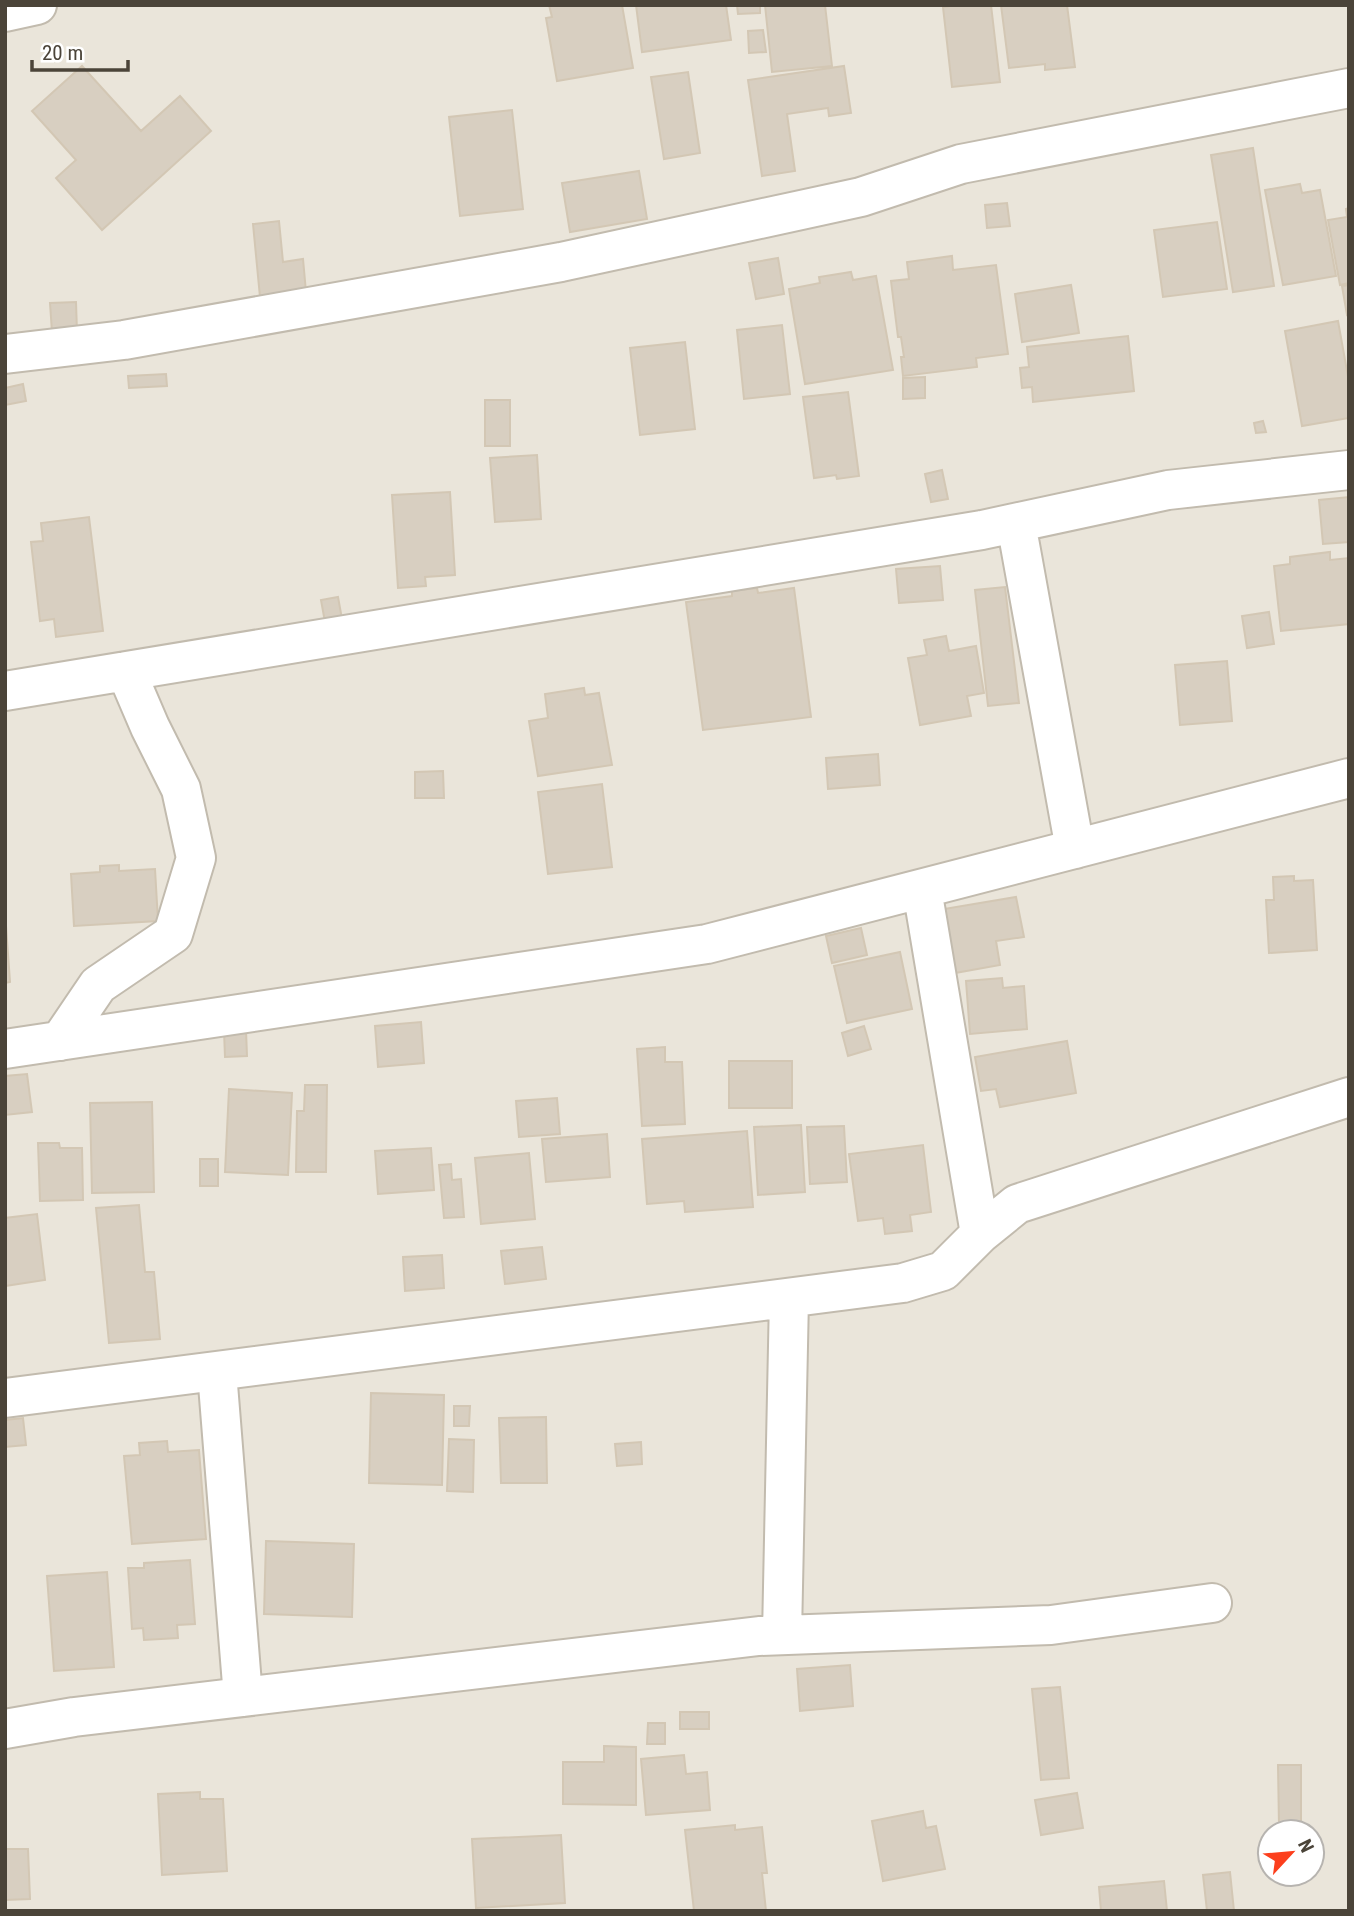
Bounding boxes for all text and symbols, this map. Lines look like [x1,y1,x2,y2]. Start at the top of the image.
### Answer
scale bar [32,28,128,72]
text: 20 m [42,41,83,65]
north arrow [1256,1818,1326,1888]
text: N [1293,1835,1319,1856]

